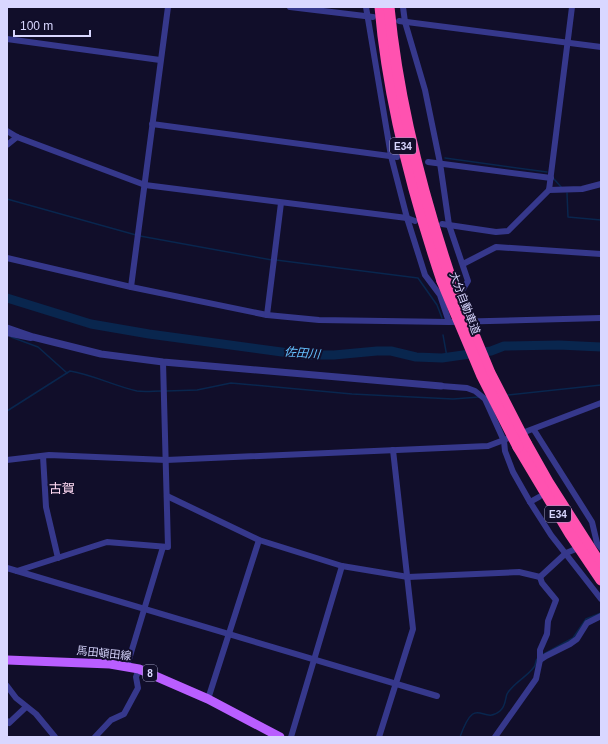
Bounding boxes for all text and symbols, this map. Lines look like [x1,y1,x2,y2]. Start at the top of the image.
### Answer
scale bar [14,12,90,38]
text: 100 m [20,19,53,33]
road number: E34 [390,138,416,154]
street label: 大分自動車道 [448,270,482,336]
water label: 佐田川 [283,344,323,362]
district label: 古賀 [49,481,75,496]
road number: E34 [545,506,571,522]
street label: 馬田頓田線 [76,644,132,662]
road number: 8 [143,665,157,681]

